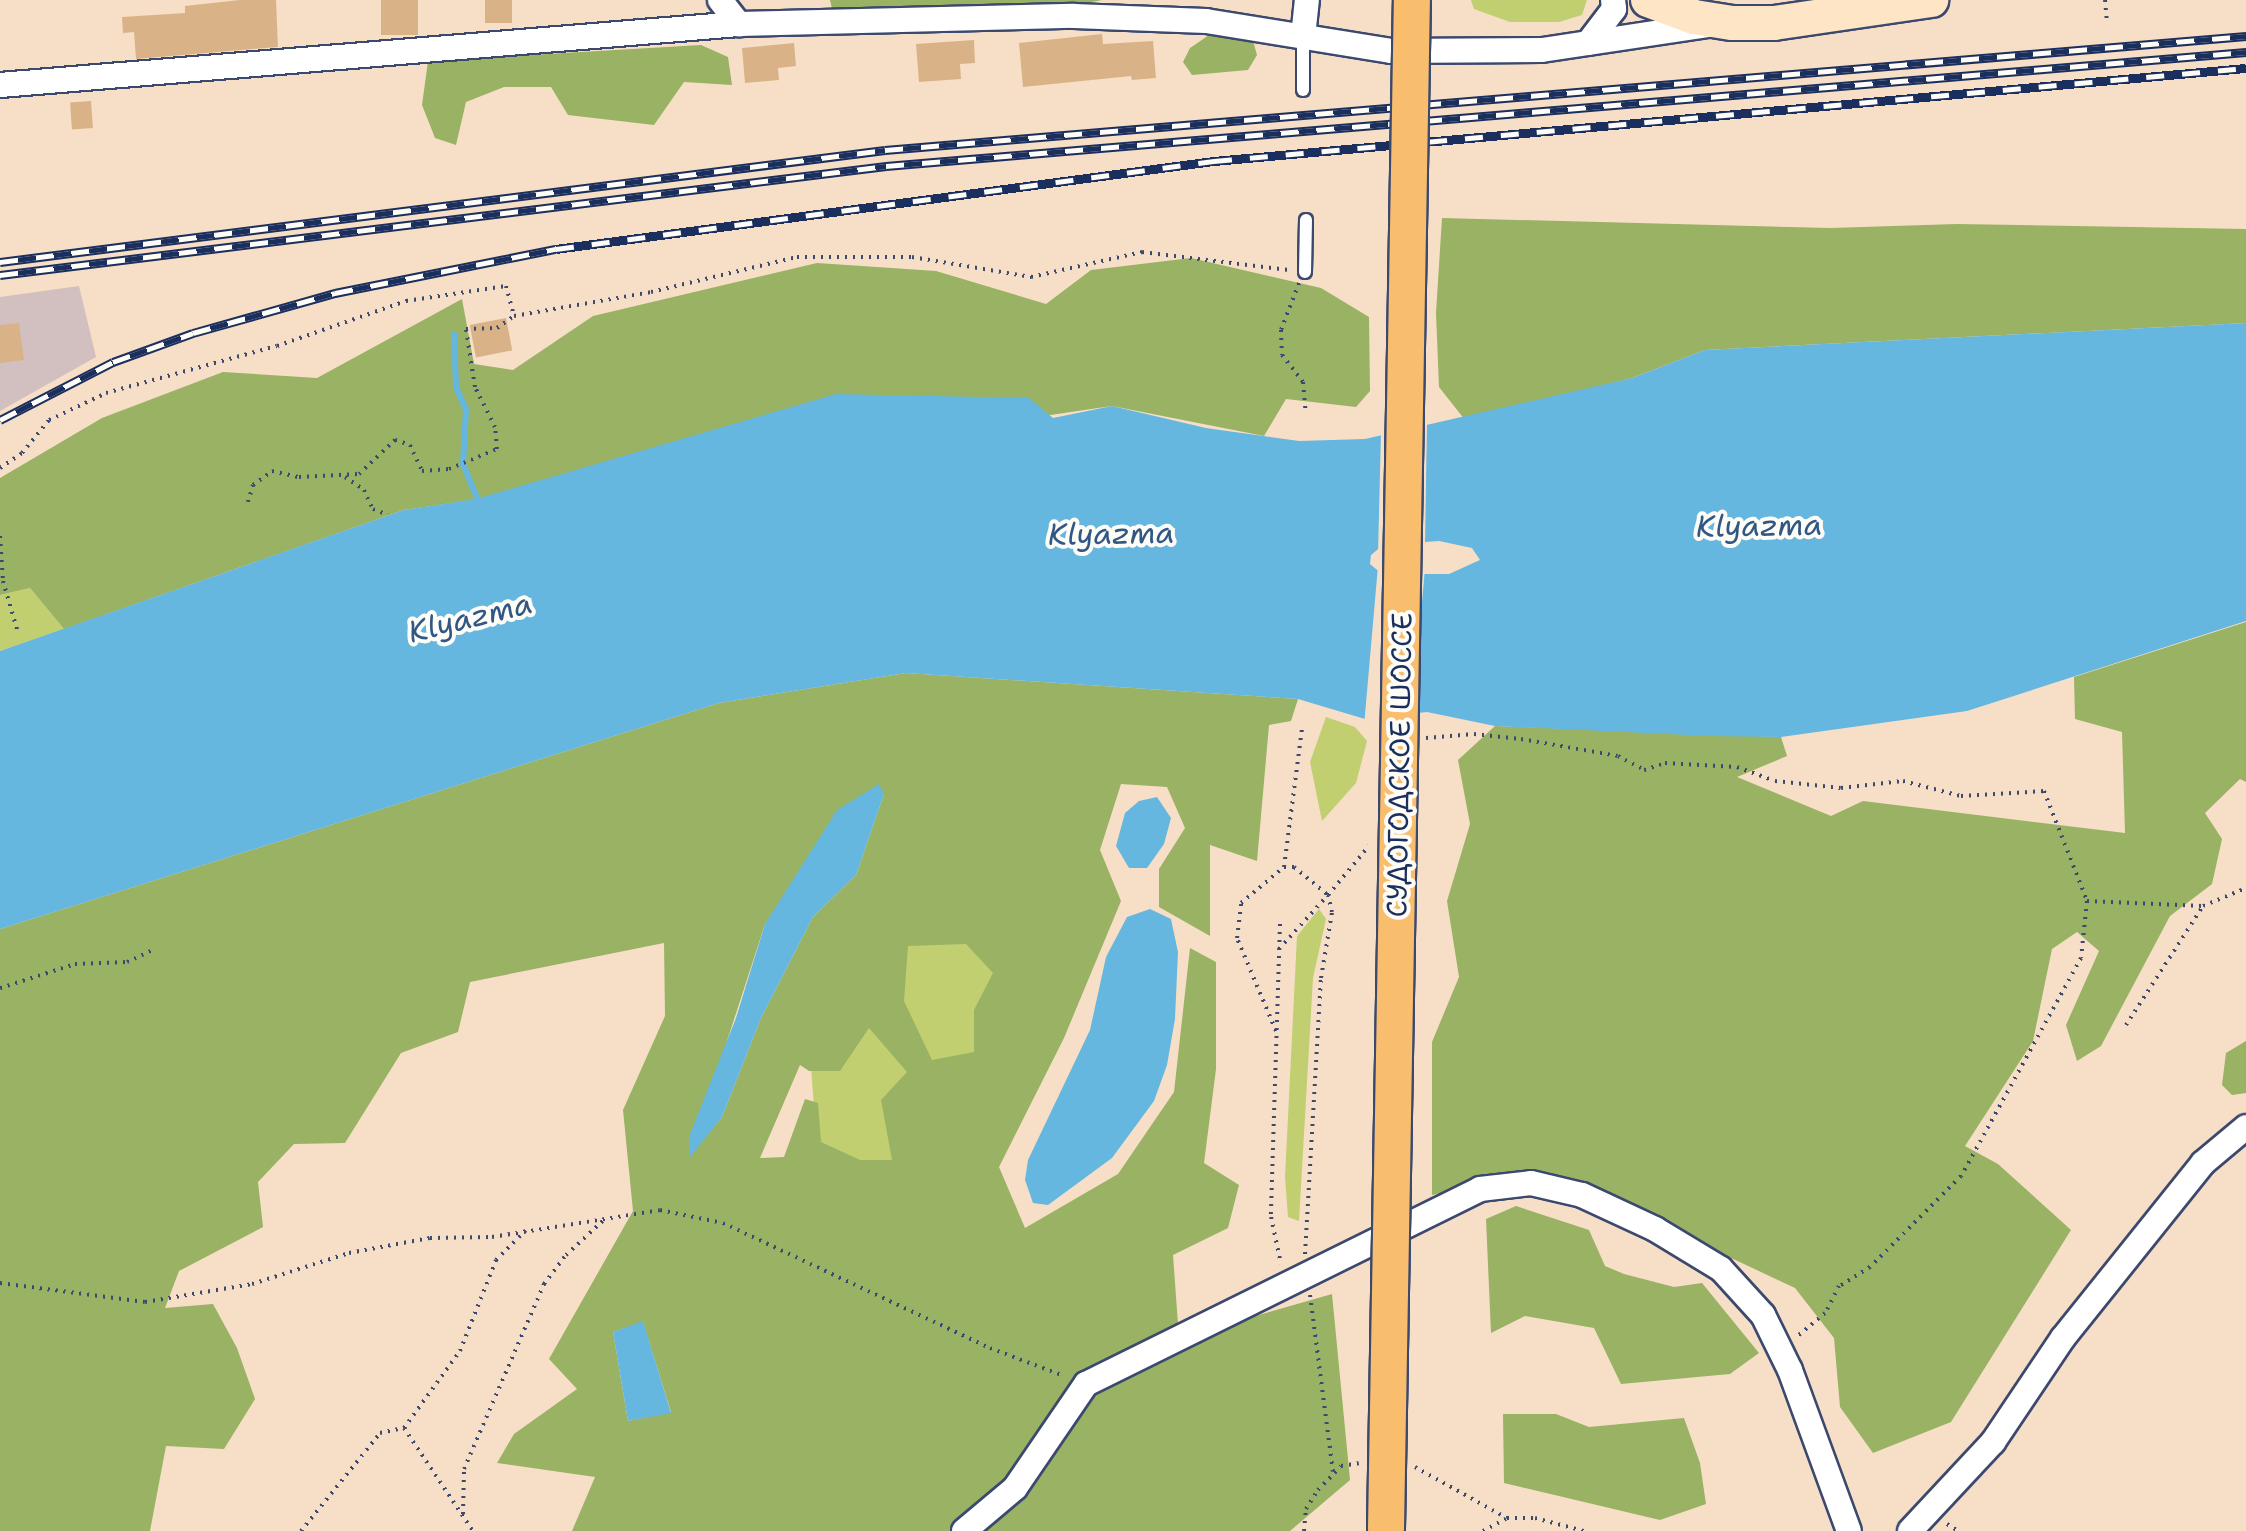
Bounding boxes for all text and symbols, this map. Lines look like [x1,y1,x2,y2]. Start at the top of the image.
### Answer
water label: Klyazma [1695,507,1823,545]
water label: Klyazma [1047,515,1175,553]
water label: Klyazma [404,585,536,651]
street label: СУДОГОДСКОЕ ШОССЕ [1380,612,1418,918]

